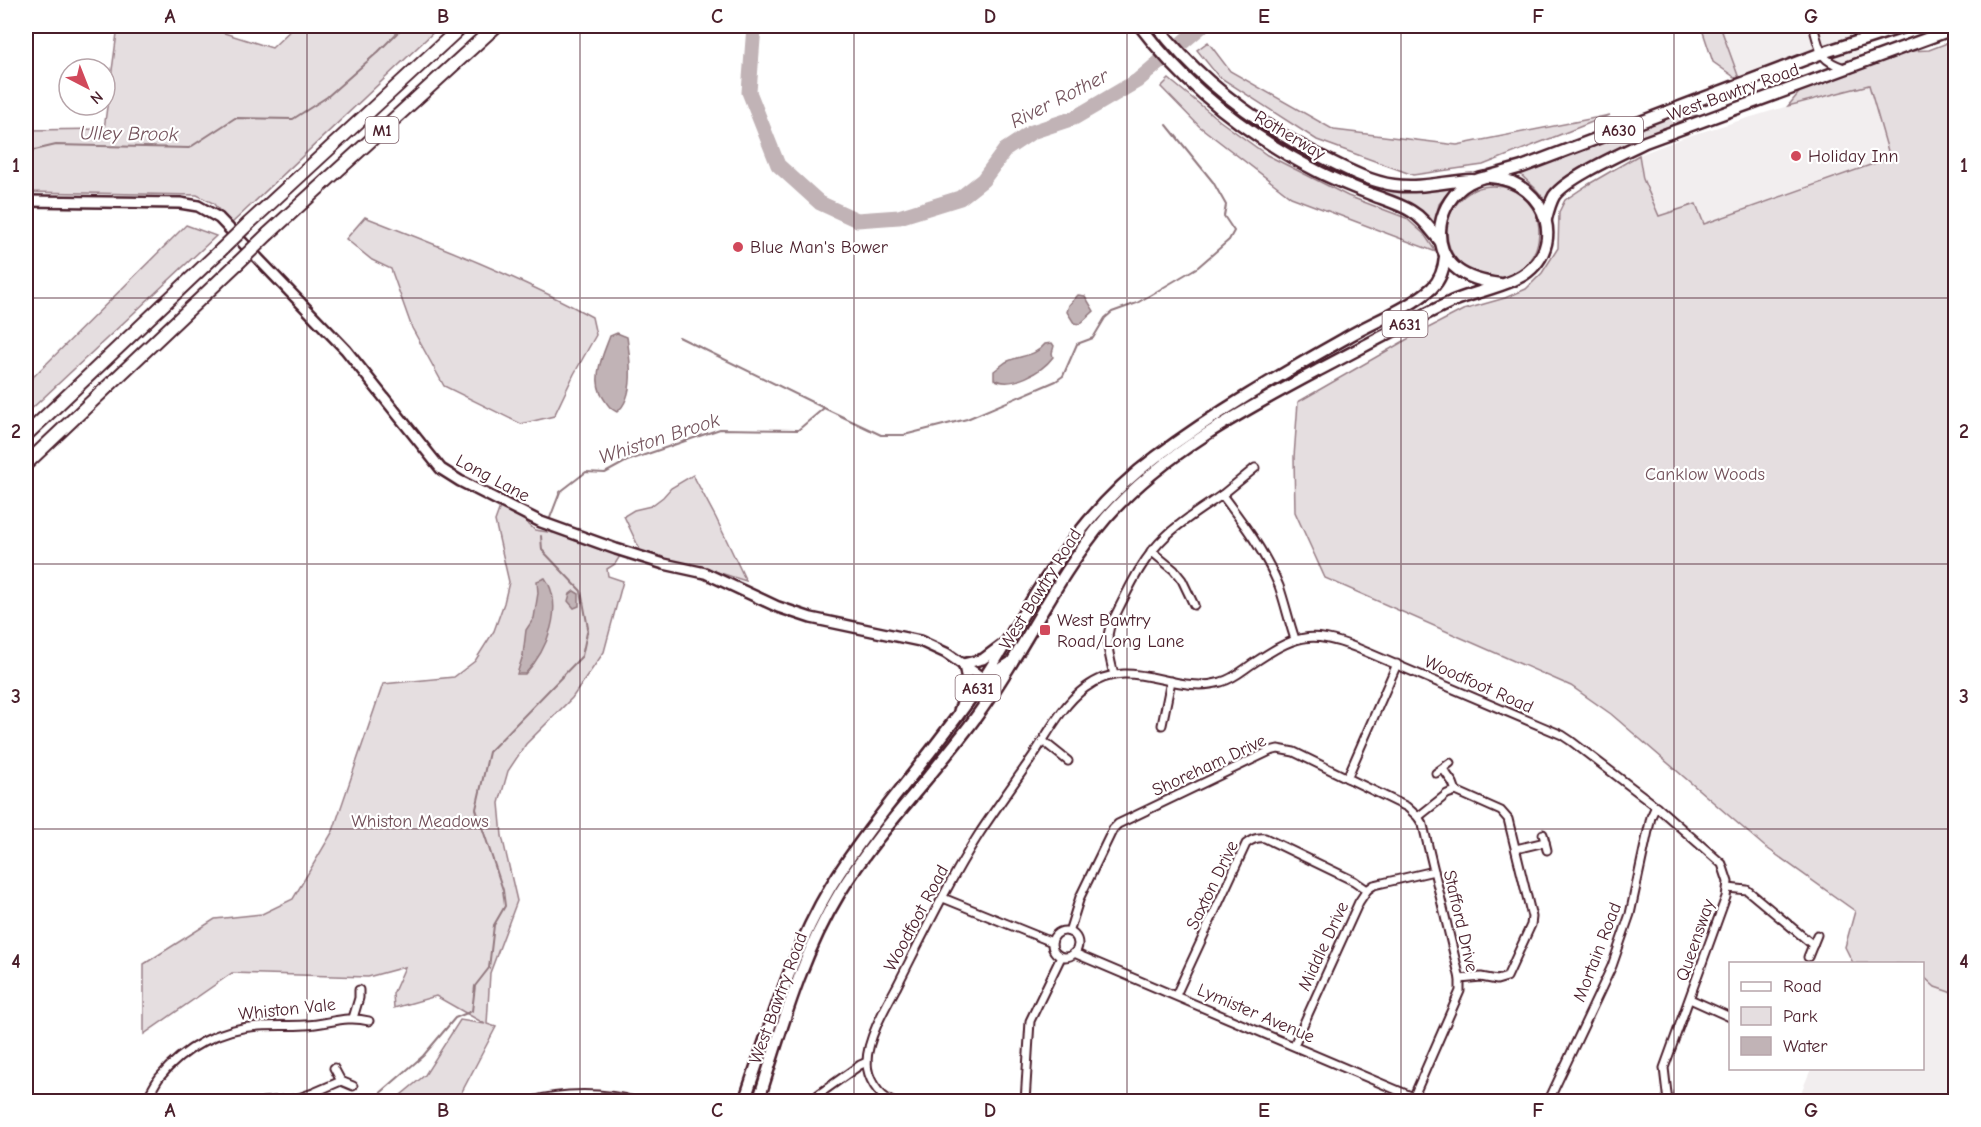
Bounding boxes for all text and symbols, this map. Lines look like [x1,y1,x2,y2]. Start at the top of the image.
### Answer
text: A [164,5,176,28]
text: B [437,5,449,28]
text: C [711,5,723,28]
text: D [984,5,996,28]
text: E [1258,5,1270,28]
text: F [1532,5,1544,28]
text: G [1804,5,1818,28]
north arrow [57,57,117,117]
street label: West Bawtry Road [1665,59,1802,126]
water label: River Rother [1006,63,1113,133]
text: N [86,87,106,108]
street label: Rotherway [1251,106,1330,165]
road number: M1 [366,117,398,143]
road number: A630 [1595,117,1643,143]
water label: Ulley Brook [79,121,179,146]
place label: Holiday Inn [1808,146,1898,167]
marker: Holiday Inn [1789,149,1803,163]
text: 1 [12,154,20,177]
text: 1 [1960,154,1968,177]
place label: Blue Man's Bower [750,237,889,258]
marker: Blue Man's Bower [731,240,745,254]
road number: A631 [1382,311,1428,337]
water label: Whiston Brook [596,408,723,469]
text: 2 [11,420,21,443]
text: 2 [1959,420,1969,443]
street label: Long Lane [452,450,533,507]
park label: Canklow Woods [1645,464,1765,485]
street label: West Bawtry Road [995,525,1086,654]
place label: West Bawtry Road/Long Lane [1057,610,1184,652]
marker: West Bawtry Road/Long Lane [1038,623,1052,637]
street label: Woodfoot Road [1421,651,1537,718]
road number: A631 [956,675,1000,701]
text: 3 [11,685,21,708]
text: 3 [1959,685,1969,708]
street label: Shoreham Drive [1149,730,1270,801]
park label: Whiston Meadows [351,811,489,832]
street label: Saxton Drive [1182,837,1243,933]
street label: Woodfoot Road [880,862,953,975]
street label: Stafford Drive [1439,868,1482,974]
street label: Queensway [1672,896,1720,984]
street label: Middle Drive [1294,898,1353,994]
street label: Mortain Road [1569,900,1626,1005]
street label: West Bawtry Road [745,930,812,1067]
text: 4 [11,950,21,973]
text: 4 [1959,950,1969,973]
legend [1729,962,1924,1070]
text: Road [1783,976,1822,997]
street label: Lymister Avenue [1194,979,1317,1048]
street label: Whiston Vale [237,994,337,1025]
text: Park [1783,1006,1818,1027]
text: Water [1783,1036,1828,1057]
text: A [164,1099,176,1122]
text: B [437,1099,449,1122]
text: C [711,1099,723,1122]
text: D [984,1099,996,1122]
text: E [1258,1099,1270,1122]
text: F [1532,1099,1544,1122]
text: G [1804,1099,1818,1122]

